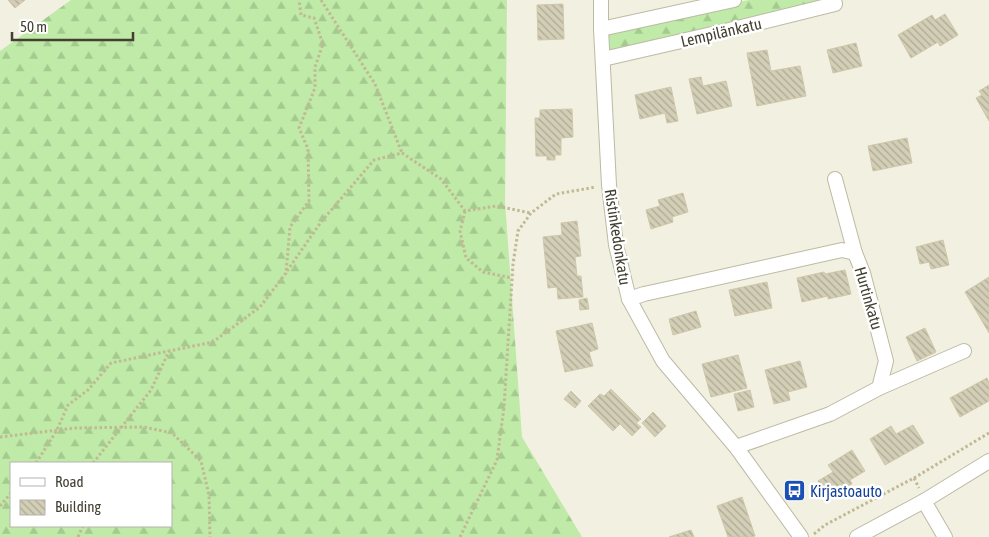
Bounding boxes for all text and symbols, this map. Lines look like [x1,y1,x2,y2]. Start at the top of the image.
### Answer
scale bar [12,10,134,42]
street label: Lempilänkatu [679,14,763,51]
text: 50 m [20,18,47,35]
street label: Ristinkedonkatu [602,188,634,286]
street label: Hurtinkatu [851,265,887,331]
legend [10,462,172,527]
text: Road [55,473,84,490]
bus stop icon: Kirjastoauto [782,479,806,503]
place label: Kirjastoauto [810,482,882,501]
text: Building [55,498,101,515]

